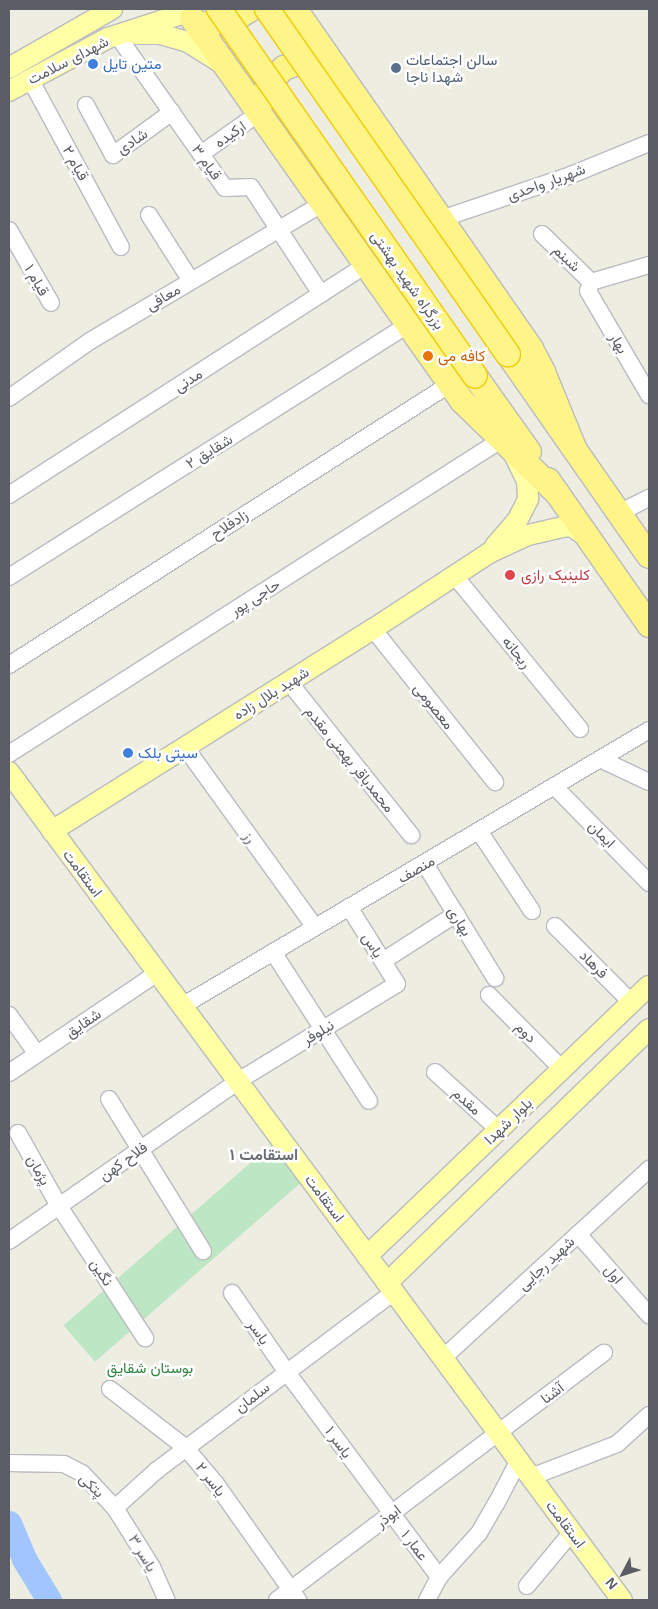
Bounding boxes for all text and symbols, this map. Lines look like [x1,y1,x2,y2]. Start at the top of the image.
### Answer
street label: شهدای سلامت [25,32,111,88]
place label: سالن اجتماعات شهدا ناجا [406,50,497,85]
place label: متین تایل [103,55,161,73]
marker: متین تایل [87,58,99,70]
marker: سالن اجتماعات شهدا ناجا [390,62,402,74]
street label: ارکیده [211,117,249,151]
street label: شادی [113,124,151,158]
street label: قیام ۳ [188,141,226,183]
street label: قیام ۲ [59,142,93,184]
street label: شهریار واحدی [505,160,587,204]
street label: بزرگراه شهید بهشتی [367,227,449,333]
street label: شبنم [549,241,585,275]
street label: قیام ۱ [21,261,53,299]
street label: معافی [142,280,184,314]
street label: بهار [606,329,632,357]
place label: کافه می [438,347,485,365]
marker: کافه می [422,350,434,362]
street label: مدنی [171,364,205,396]
street label: شقایق ۲ [182,430,236,472]
street label: زادفلاح [207,505,251,543]
place label: کلینیک رازی [521,566,590,584]
marker: کلینیک رازی [503,568,517,582]
street label: حاجی پور [227,575,283,619]
street label: ریحانه [499,632,535,672]
street label: شهید بلال زاده [230,663,312,723]
street label: معصومی [410,679,458,733]
street label: محمدباقر بهمنی مقدم [302,702,398,816]
place label: سیتی بلک [138,744,198,762]
marker: سیتی بلک [122,747,134,759]
street label: ایمان [585,817,619,851]
street label: رز [240,828,260,846]
street label: استقامت [59,846,107,900]
street label: منصف [394,851,438,887]
street label: بهاری [444,903,476,939]
street label: یاس [358,929,388,961]
street label: فرهاد [576,946,612,982]
street label: شقایق [62,1005,104,1041]
street label: نیلوفر [299,1016,337,1048]
street label: دوم [512,1018,540,1046]
street label: مقدم [449,1083,485,1119]
street label: بلوار شهدا [480,1094,536,1148]
street label: فلاح کهن [95,1138,151,1184]
district label: استقامت ۱ [230,1145,298,1165]
street label: پژمان [23,1152,55,1188]
street label: استقامت [301,1171,349,1225]
street label: شهید رجایی [514,1232,578,1294]
street label: نگین [87,1255,117,1289]
street label: اول [601,1261,627,1287]
street label: یاسر [244,1316,274,1348]
park label: بوستان شقایق [107,1359,193,1377]
street label: سلمان [231,1378,273,1416]
street label: آشنا [537,1379,567,1407]
street label: یاسر ۱ [322,1423,356,1461]
street label: یاسر ۲ [192,1458,230,1500]
street label: پتکی [76,1469,108,1501]
street label: استقامت [542,1497,590,1551]
street label: ابوذر [372,1501,404,1531]
street label: عمار ۱ [398,1526,432,1564]
street label: یاسر ۳ [125,1531,161,1575]
north arrow [598,1549,648,1599]
text: N [602,1575,621,1593]

